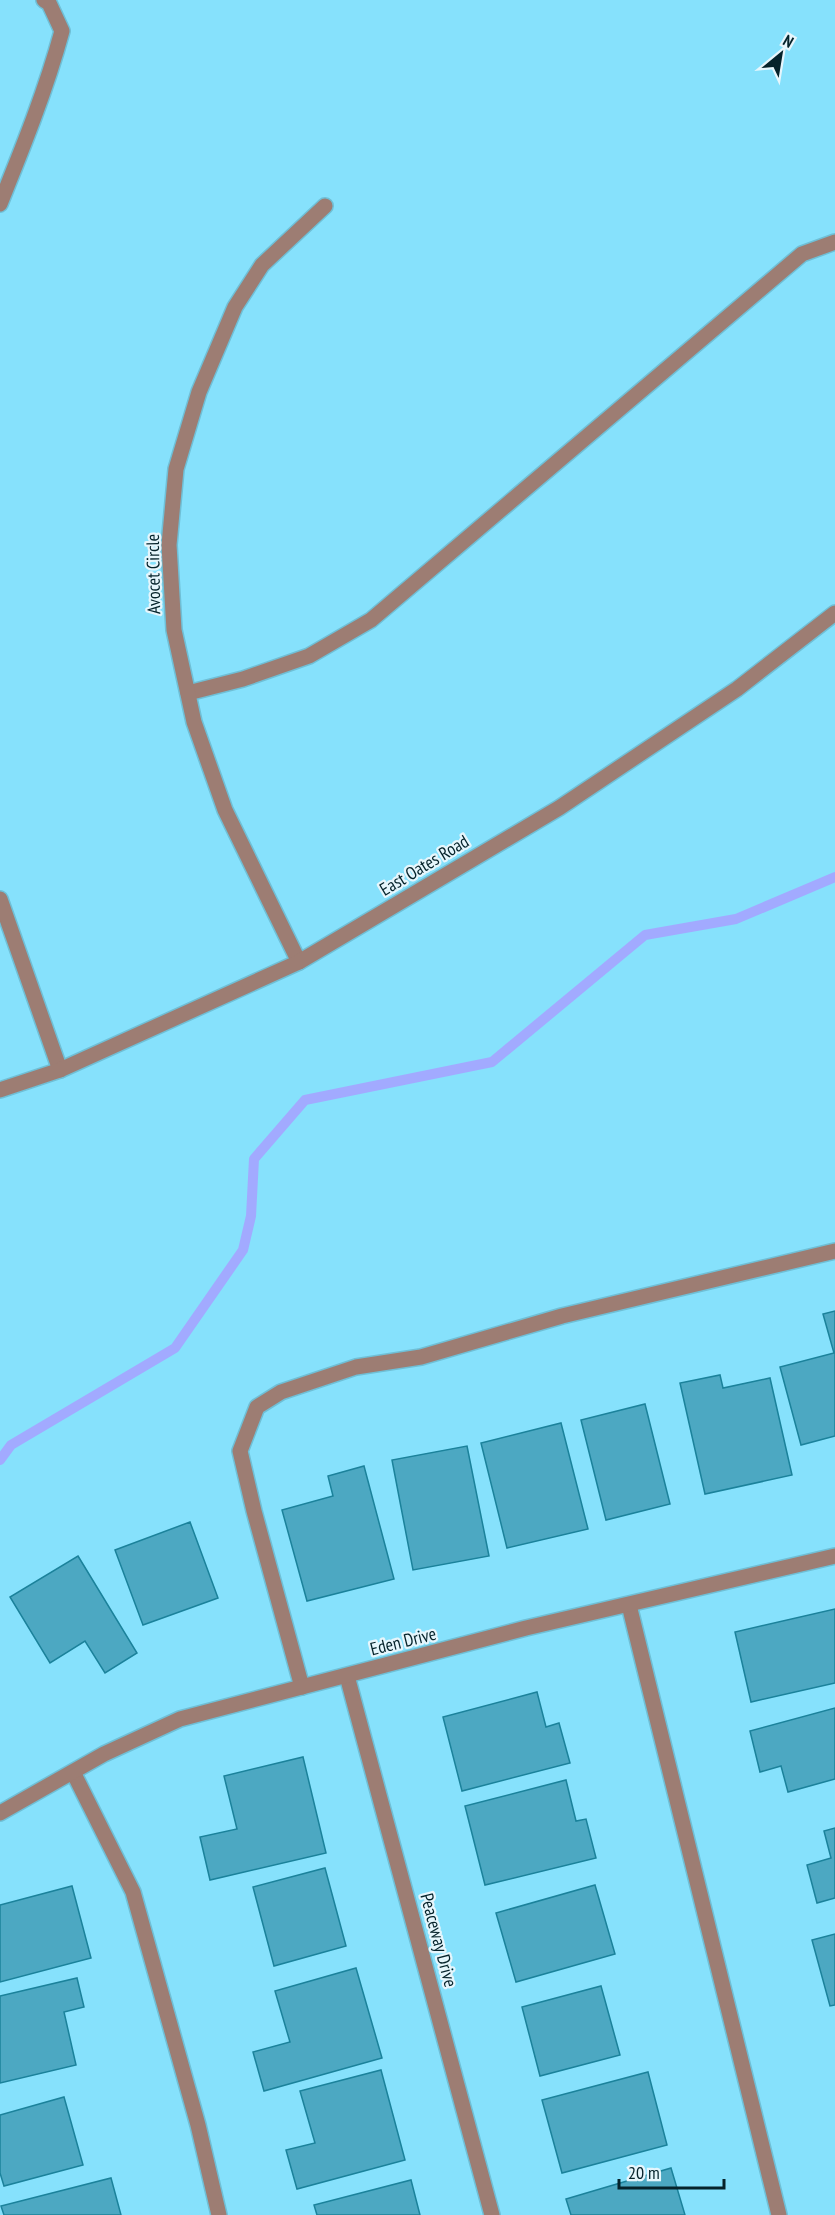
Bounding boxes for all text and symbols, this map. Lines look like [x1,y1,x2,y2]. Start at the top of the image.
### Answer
north arrow [751,24,811,84]
text: N [780,30,797,52]
street label: Avocet Circle [141,534,165,614]
street label: East Oates Road [375,829,473,901]
street label: Eden Drive [368,1622,438,1660]
street label: Peaceway Drive [415,1891,463,1989]
scale bar [619,2152,724,2190]
text: 20 m [628,2161,660,2184]

